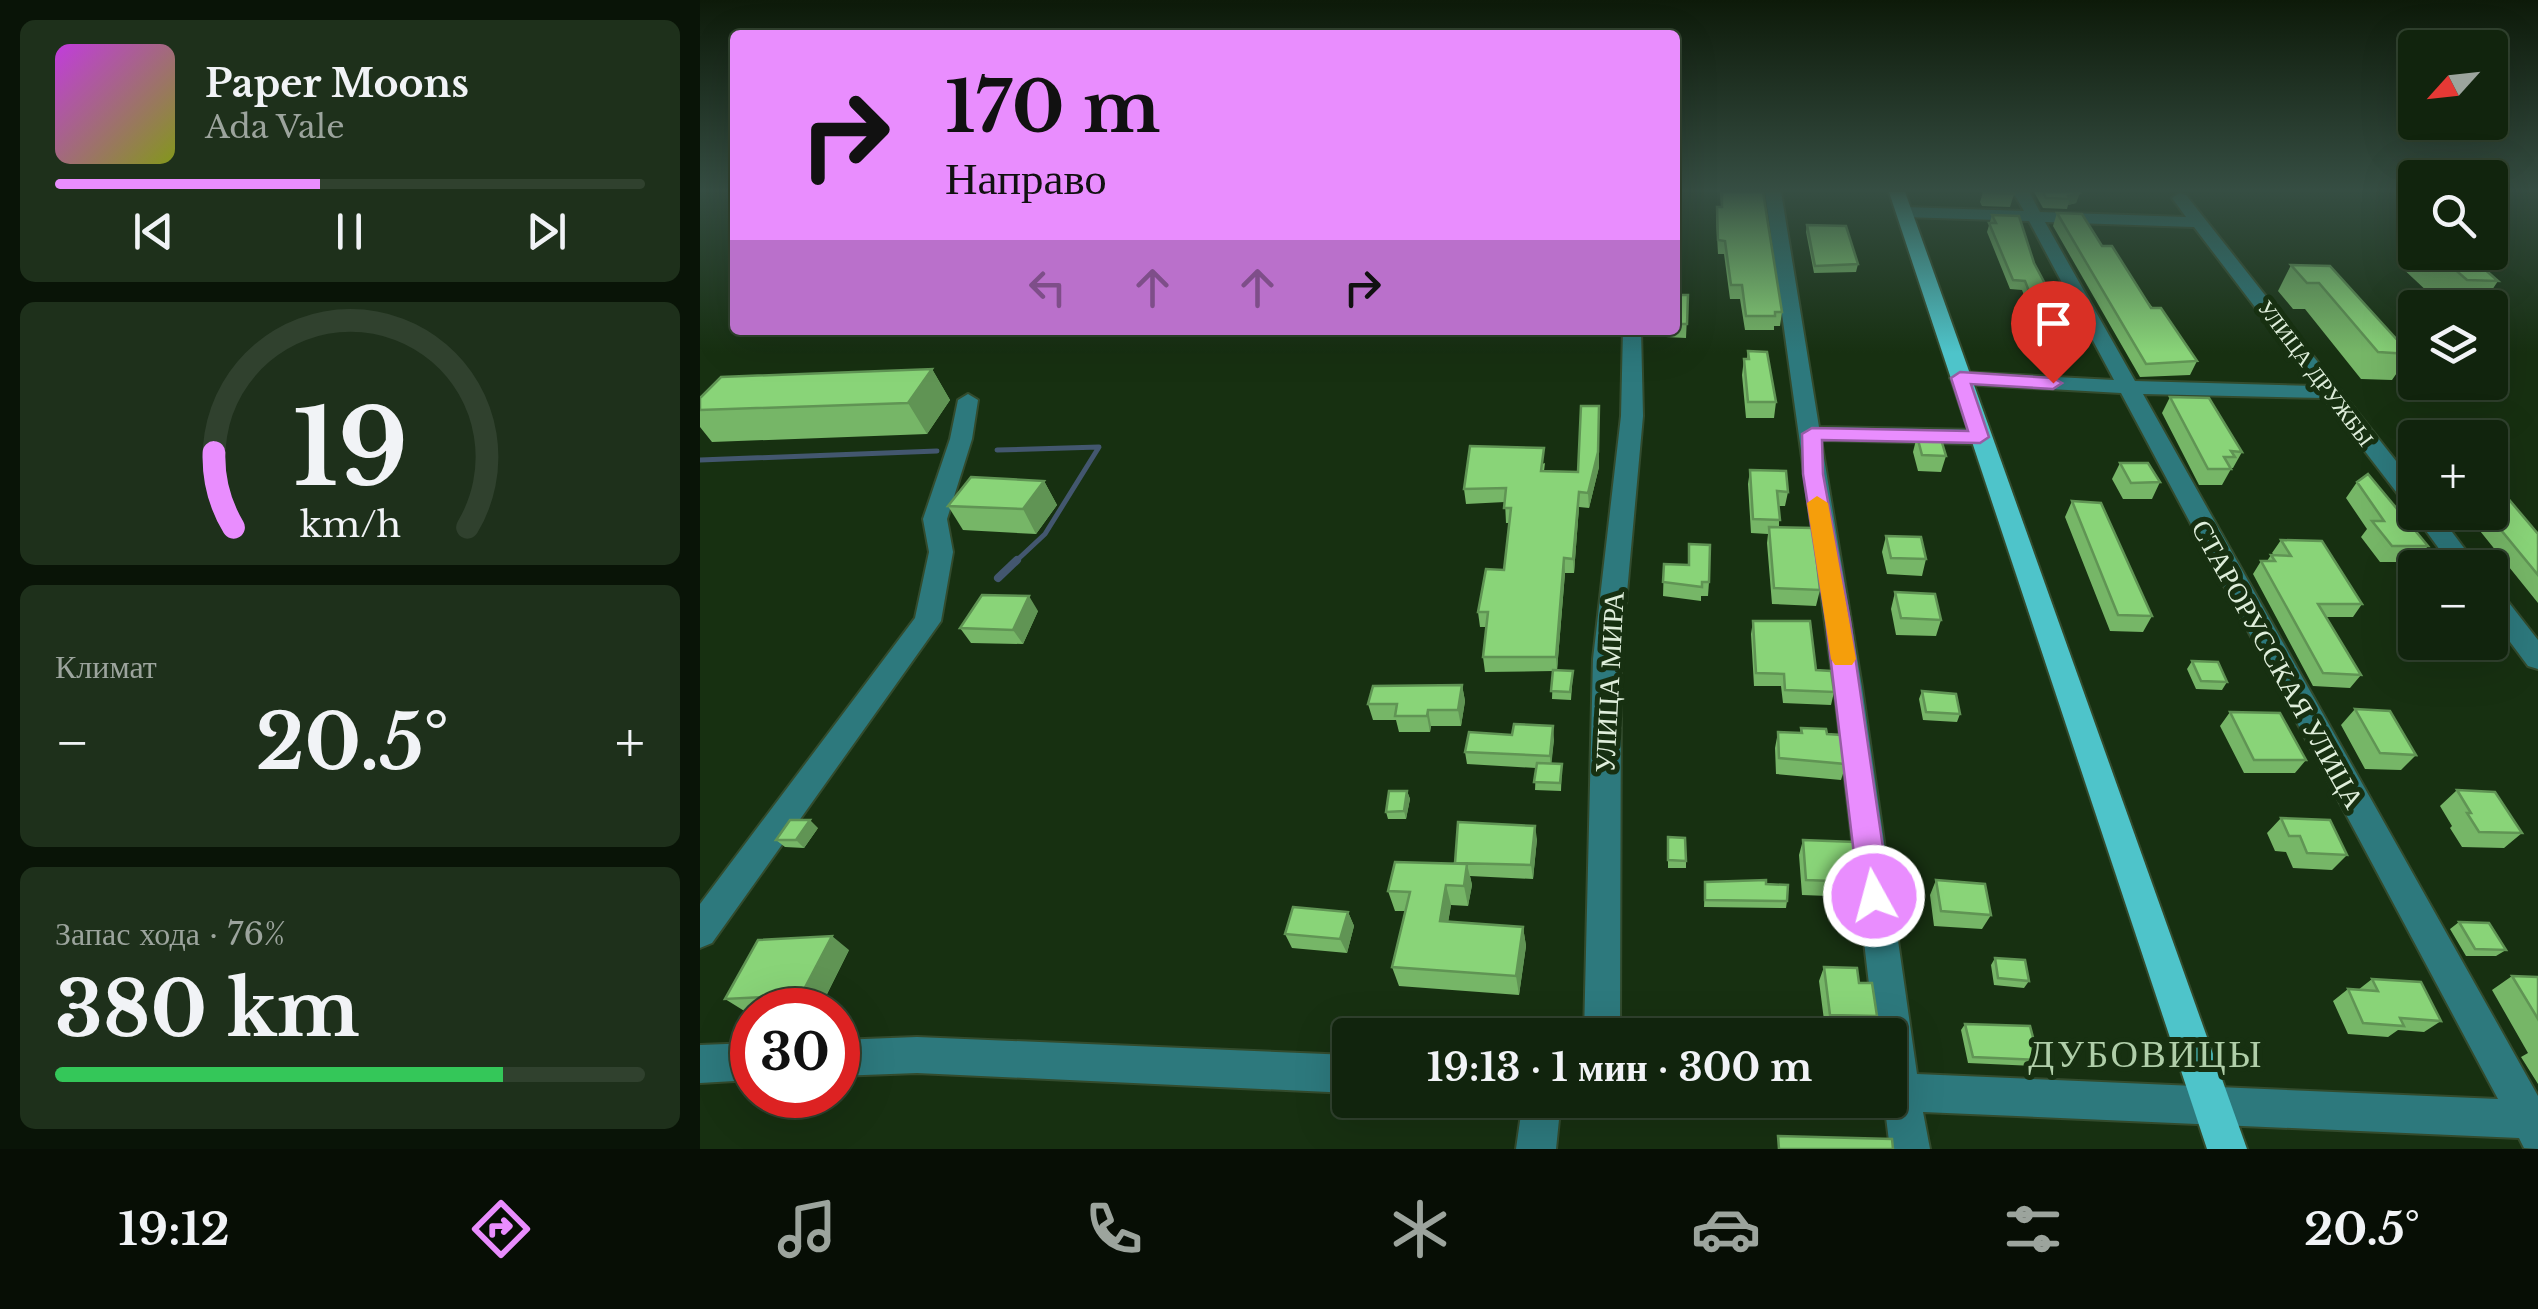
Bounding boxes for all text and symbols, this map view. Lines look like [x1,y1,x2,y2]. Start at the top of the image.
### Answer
north arrow [2398,30,2508,140]
map controls [2398,30,2508,660]
text: Paper Moons [205,60,469,107]
text: 170 m [945,64,1161,151]
icon: right [780,70,910,200]
text: Ada Vale [205,107,345,147]
text: Направо [945,150,1107,206]
button: search [2398,160,2508,270]
icon: previous [126,204,181,259]
icon: pause [322,204,377,259]
icon: next [519,204,574,259]
icon: left [1020,260,1075,315]
icon: ahead [1125,260,1180,315]
icon: ahead [1230,260,1285,315]
icon: right [1335,260,1390,315]
pin [2011,281,2096,384]
button: layers [2398,290,2508,400]
street label: УЛИЦА ДРУЖБЫ [2252,295,2379,452]
icon: arrive [2026,296,2081,351]
text: 19 [292,384,408,513]
button: + [2398,420,2508,530]
text: km/h [299,502,401,547]
street label: СТАРОРУССКАЯ УЛИЦА [2184,514,2372,815]
button: − [2398,550,2508,660]
street label: УЛИЦА МИРА [1587,590,1632,774]
text: Климат [55,647,157,687]
text: 20.5° [256,696,449,789]
text: − [55,709,90,777]
text: + [615,709,645,777]
position arrow [1822,844,1926,948]
text: Запас хода · 76% [55,914,285,954]
text: 380 km [55,963,360,1056]
speed limit sign: 30 [730,988,860,1118]
district label: ДУБОВИЦЫ [2028,1030,2264,1077]
text: 19:13 · 1 мин · 300 m [1427,1044,1812,1091]
icon: directions [466,1194,536,1264]
icon: music [772,1194,842,1264]
icon: phone [1079,1194,1149,1264]
icon: climate [1385,1194,1455,1264]
icon: car [1691,1194,1761,1264]
icon: filters [1998,1194,2068,1264]
text: 19:12 [118,1201,230,1257]
text: 20.5° [2304,1201,2420,1257]

